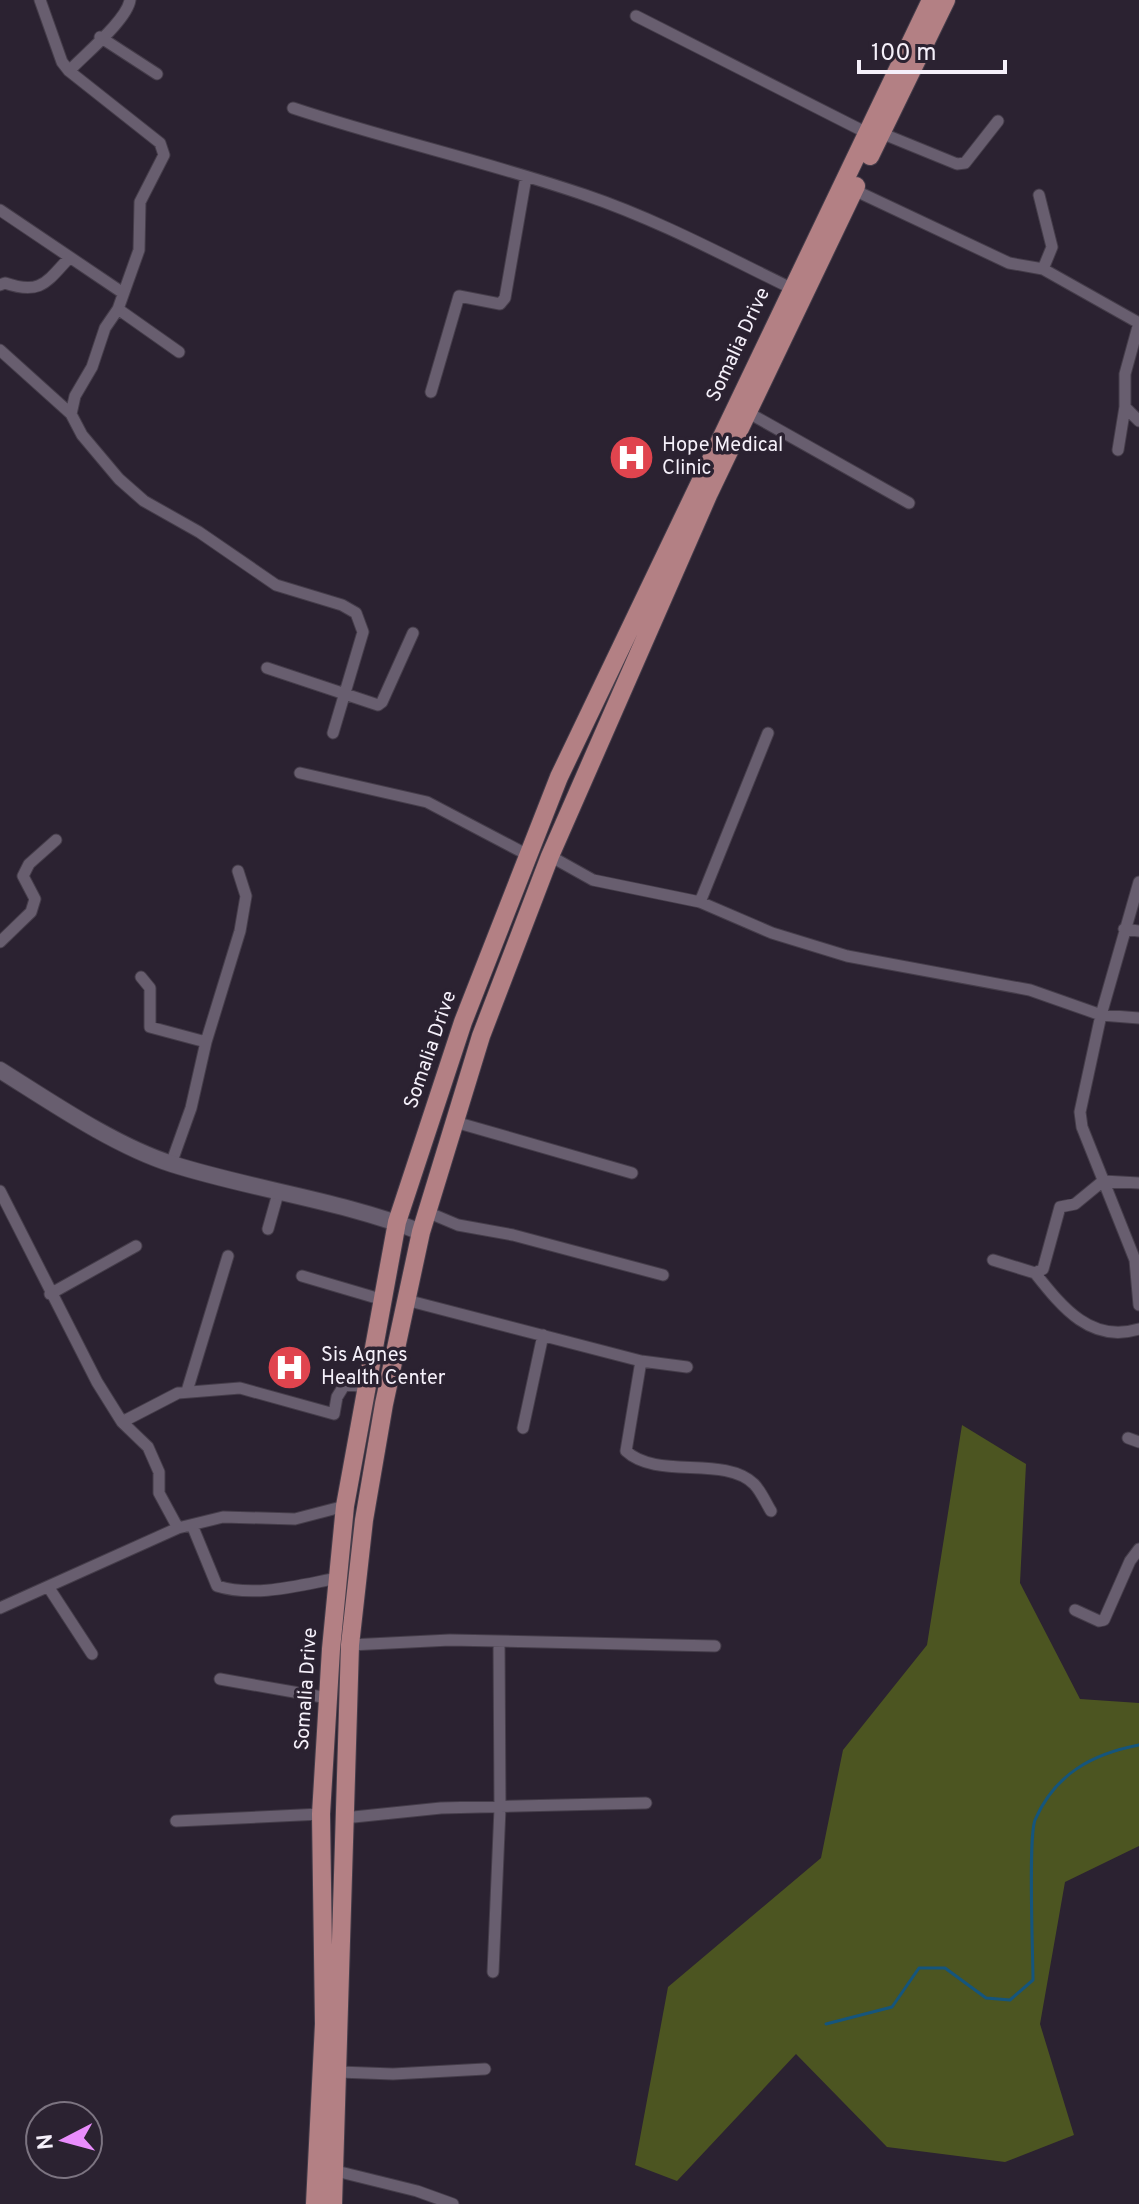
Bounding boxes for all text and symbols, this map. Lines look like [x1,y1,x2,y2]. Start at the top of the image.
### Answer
scale bar [859,24,1005,74]
text: 100 m [871,39,937,69]
street label: Somalia Drive [701,284,777,406]
place label: Hope Medical Clinic [662,433,783,482]
hospital icon: Hope Medical Clinic [607,434,655,482]
street label: Somalia Drive [399,988,463,1112]
place label: Sis Agnes Health Center [321,1343,446,1392]
hospital icon: Sis Agnes Health Center [266,1344,314,1392]
street label: Somalia Drive [290,1627,324,1751]
north arrow [24,2100,104,2180]
text: N [32,2133,61,2151]

